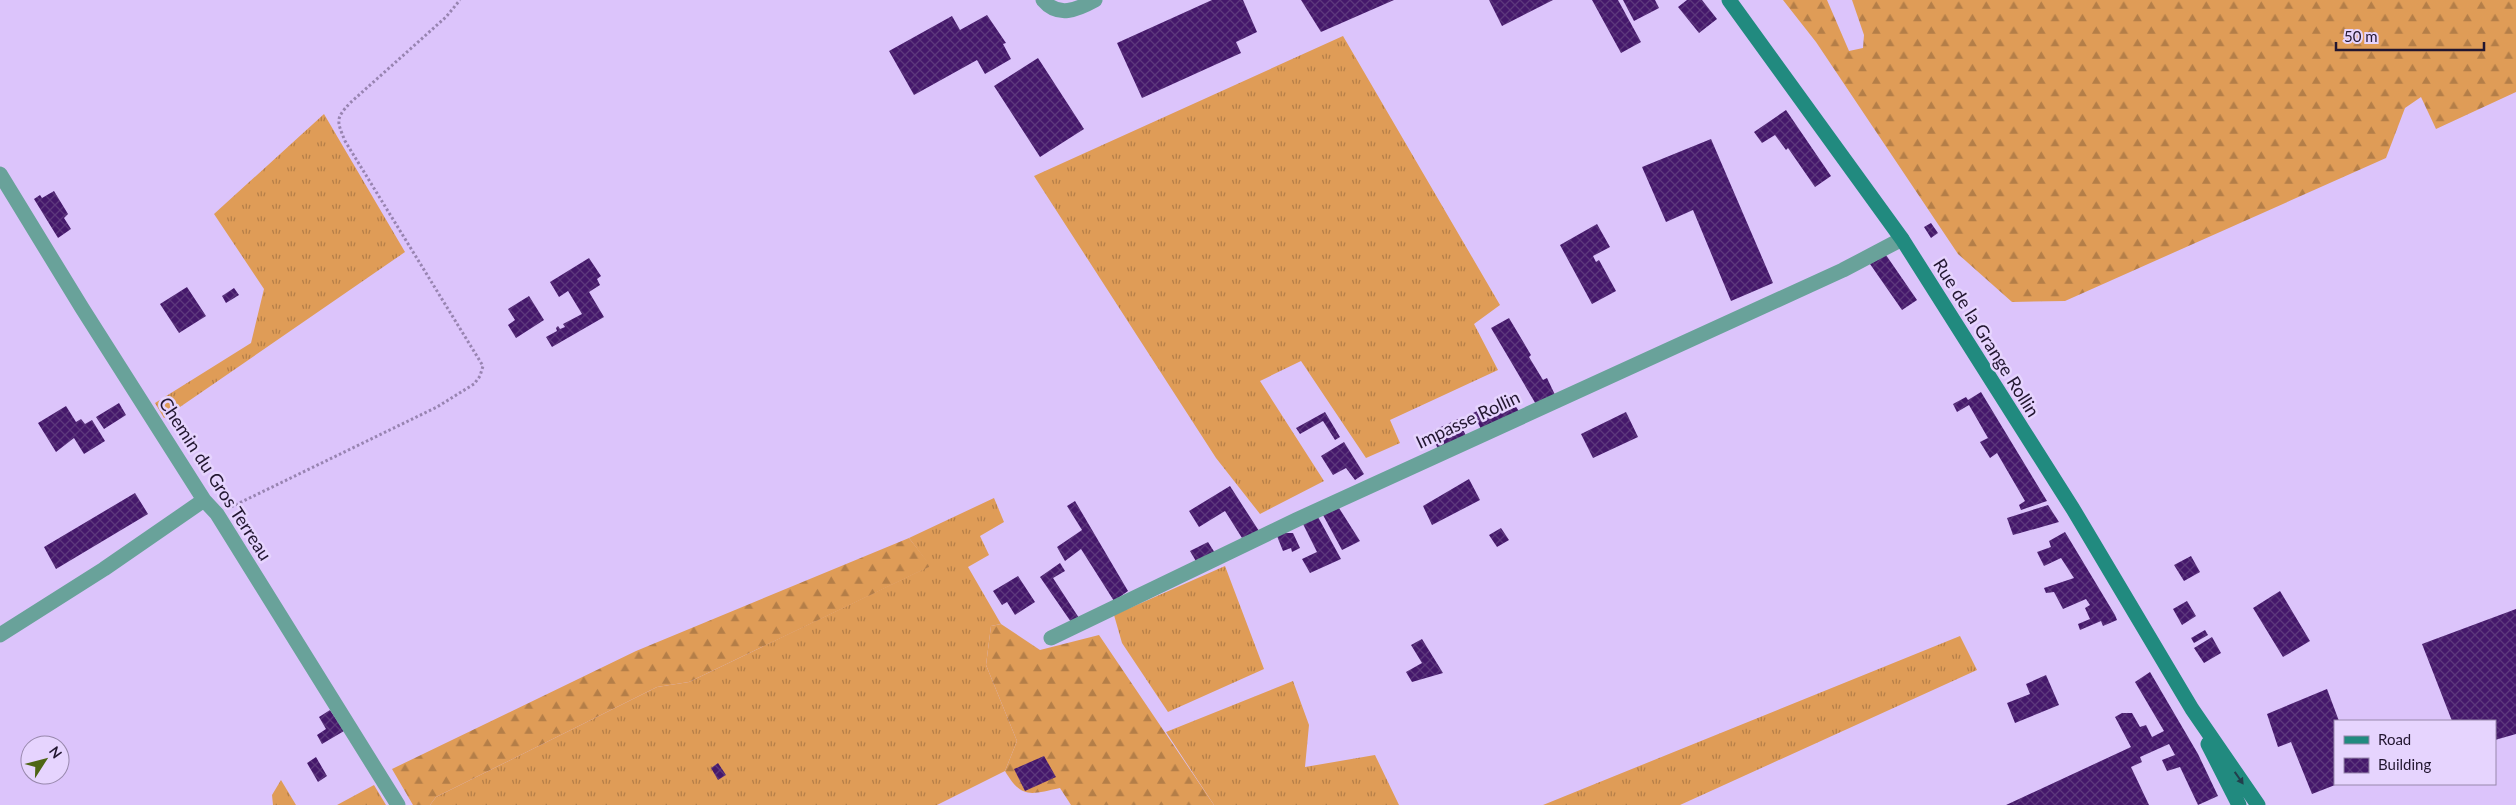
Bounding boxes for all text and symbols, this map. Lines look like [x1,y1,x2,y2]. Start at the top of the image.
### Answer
scale bar [2336,20,2484,52]
text: 50 m [2344,27,2378,45]
street label: Rue de la Grange Rollin [1929,254,2045,421]
street label: Impasse Rollin [1412,385,1523,453]
street label: Chemin du Gros Terreau [155,393,277,564]
legend [2334,720,2496,785]
text: Road [2378,730,2411,748]
north arrow [20,735,70,785]
text: N [46,743,66,761]
text: Building [2378,755,2431,773]
one-way arrow [2234,771,2244,785]

